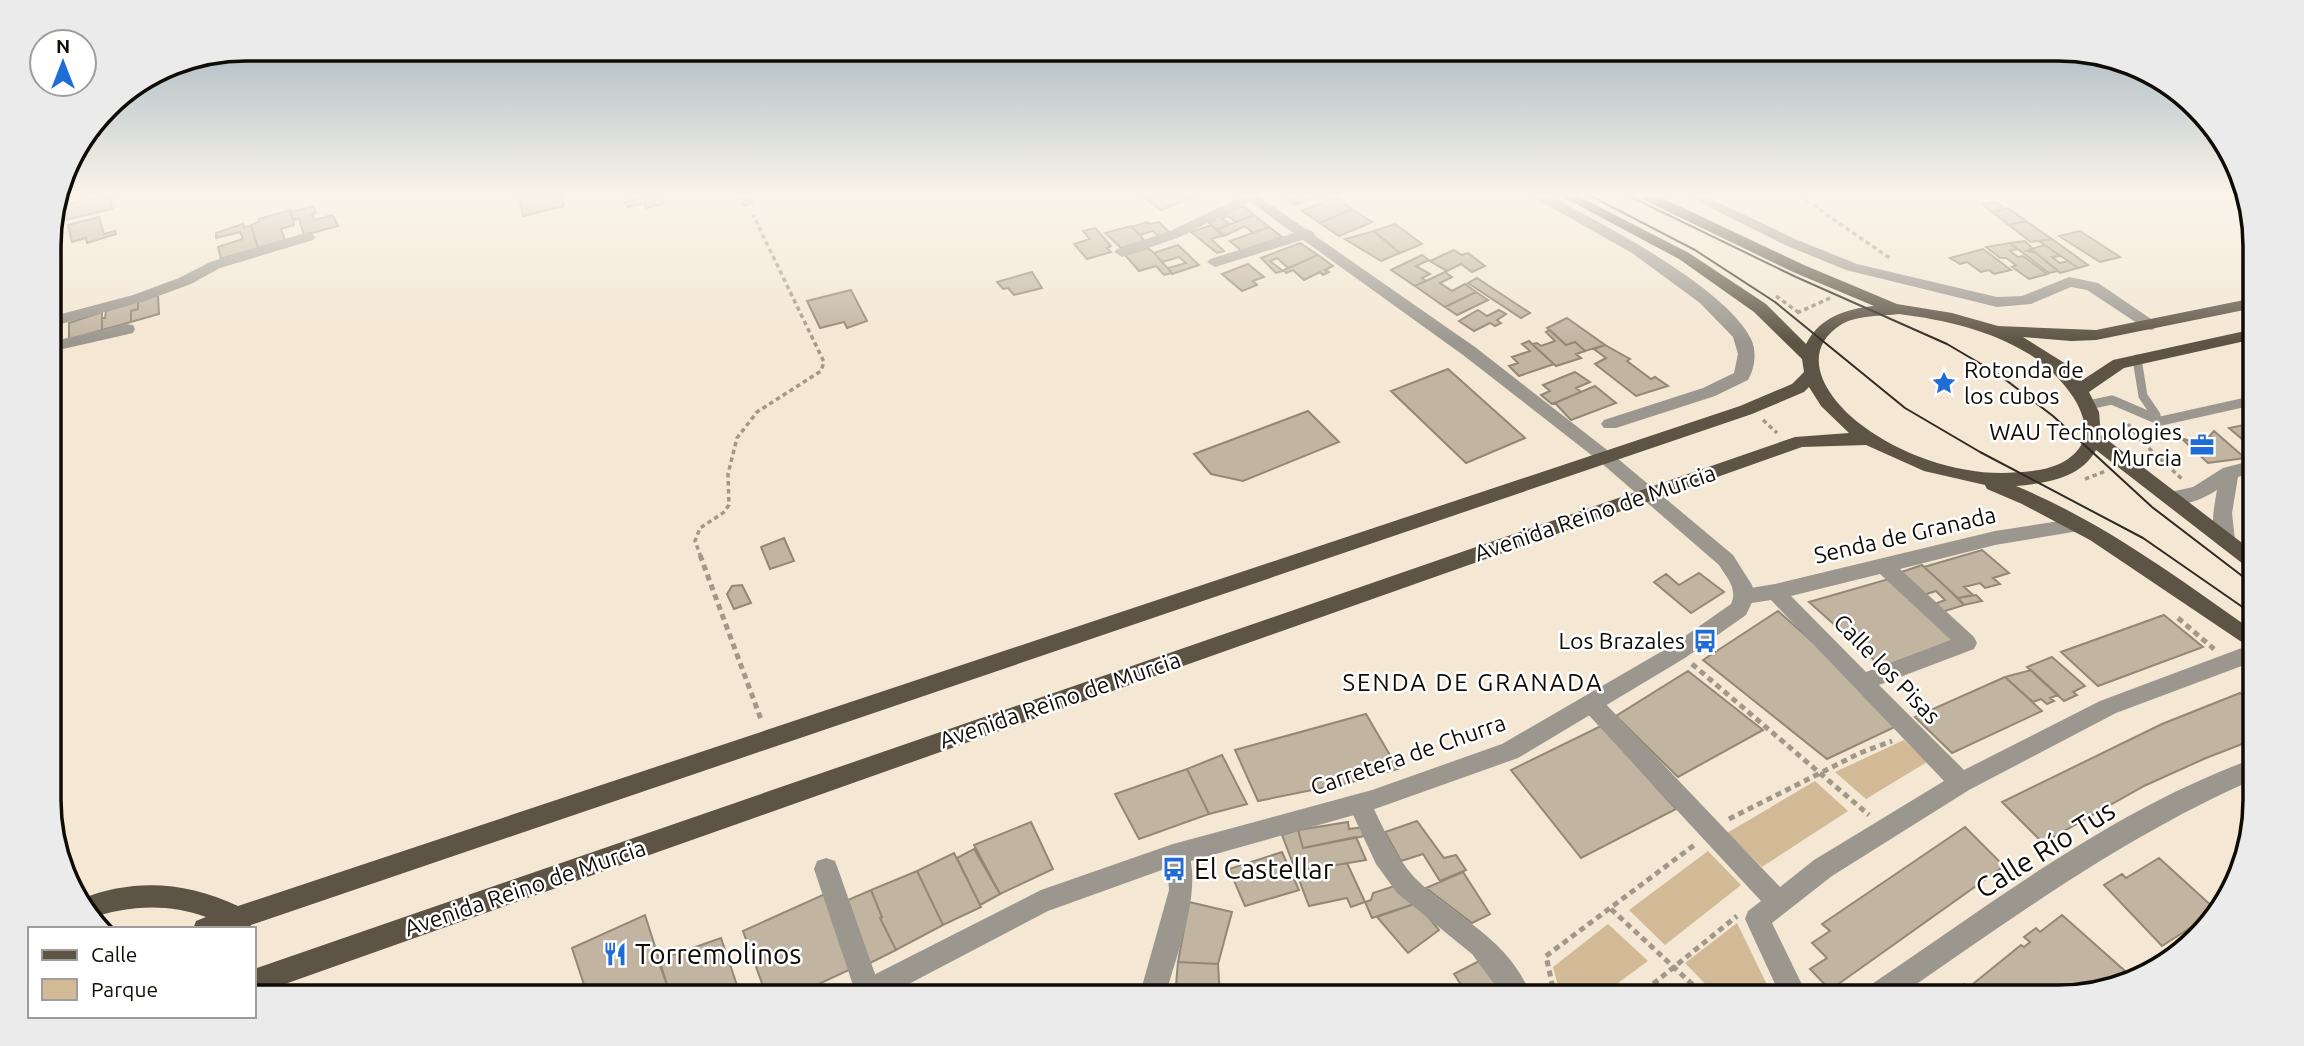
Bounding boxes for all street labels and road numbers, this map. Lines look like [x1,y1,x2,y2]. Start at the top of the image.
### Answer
street label: Avenida Reino de Murcia [1471,459,1719,566]
street label: Senda de Granada [1812,501,1998,568]
street label: Calle los Pisas [1829,609,1946,728]
street label: Avenida Reino de Murcia [936,646,1184,753]
street label: Carretera de Churra [1307,709,1509,800]
street label: Calle Río Tus [1969,794,2120,904]
street label: Avenida Reino de Murcia [401,834,649,941]

